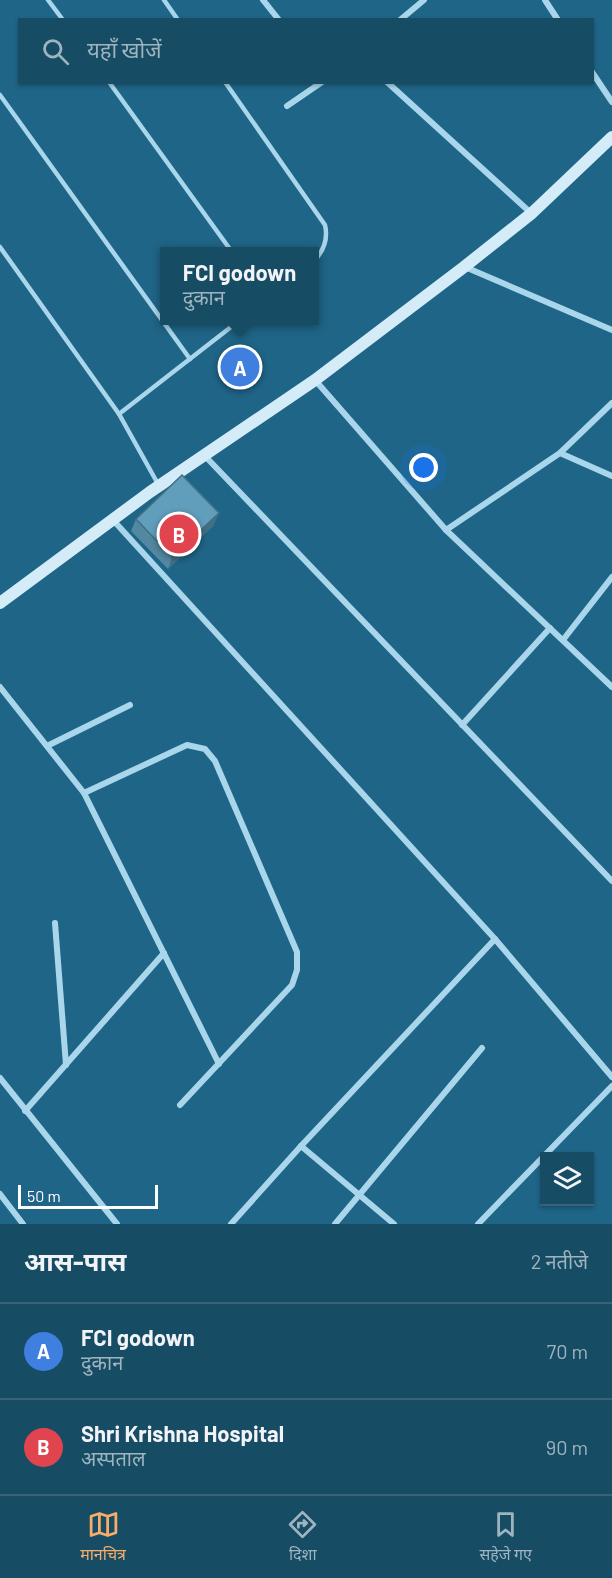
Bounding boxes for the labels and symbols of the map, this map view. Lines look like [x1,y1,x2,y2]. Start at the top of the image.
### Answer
pin: A [220,344,260,389]
your location [409,453,438,482]
pin: B [160,512,198,556]
scale bar [18,1182,158,1210]

